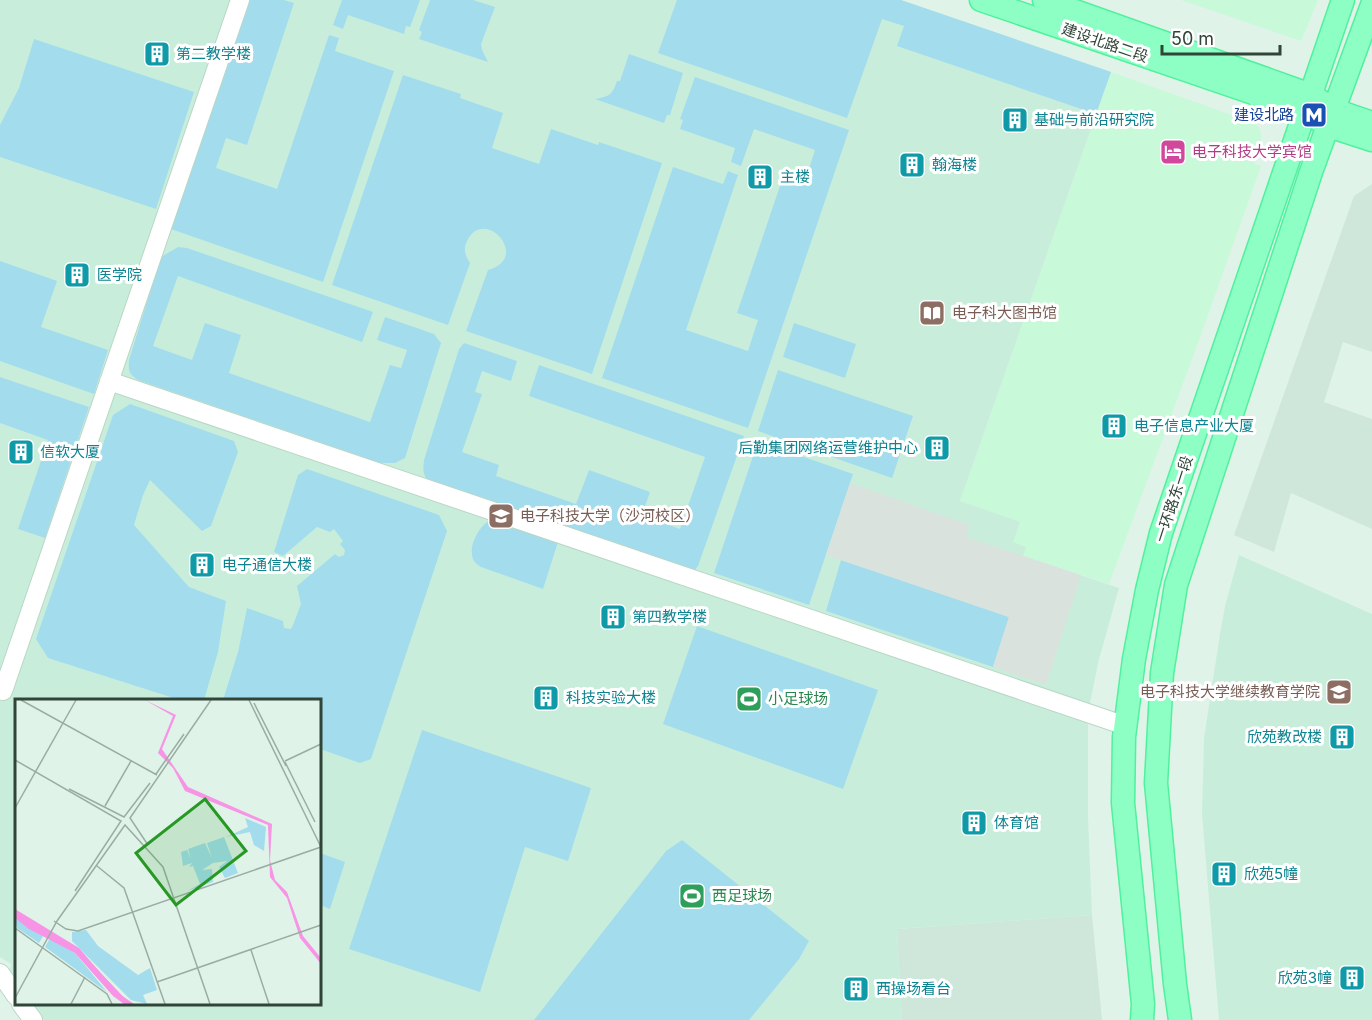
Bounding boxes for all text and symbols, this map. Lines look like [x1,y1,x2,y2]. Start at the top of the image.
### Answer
scale bar [1162,18,1280,56]
street label: 建设北路二段 [1060,19,1151,66]
text: 50 m [1171,28,1214,49]
building icon: 第二教学楼 [142,39,172,69]
place label: 第二教学楼 [176,44,251,63]
metro station icon: 建设北路 [1299,100,1329,130]
building icon: 基础与前沿研究院 [1000,105,1030,135]
place label: 建设北路 [1234,105,1294,124]
place label: 基础与前沿研究院 [1034,110,1154,129]
hotel icon: 电子科技大学宾馆 [1158,137,1188,167]
place label: 电子科技大学宾馆 [1192,142,1312,161]
building icon: 翰海楼 [897,150,927,180]
place label: 翰海楼 [932,155,977,174]
building icon: 主楼 [745,162,775,192]
place label: 主楼 [780,167,810,186]
building icon: 医学院 [62,260,92,290]
place label: 医学院 [97,265,142,284]
library icon: 电子科大图书馆 [917,298,947,328]
place label: 电子科大图书馆 [952,303,1057,322]
building icon: 电子信息产业大厦 [1099,411,1129,441]
place label: 电子信息产业大厦 [1134,416,1254,435]
building icon: 后勤集团网络运营维护中心 [922,433,952,463]
building icon: 信软大厦 [6,437,36,467]
place label: 后勤集团网络运营维护中心 [738,438,918,457]
place label: 信软大厦 [40,442,100,461]
street label: 一环路东一段 [1151,453,1196,545]
school or university icon: 电子科技大学（沙河校区） [486,501,516,531]
place label: 电子科技大学（沙河校区） [520,506,700,525]
building icon: 电子通信大楼 [187,550,217,580]
place label: 电子通信大楼 [222,555,312,574]
building icon: 第四教学楼 [598,602,628,632]
place label: 第四教学楼 [632,607,707,626]
school or university icon: 电子科技大学继续教育学院 [1324,677,1354,707]
place label: 电子科技大学继续教育学院 [1140,682,1320,701]
building icon: 科技实验大楼 [531,683,561,713]
sports icon: 小足球场 [734,684,764,714]
place label: 科技实验大楼 [566,688,656,707]
place label: 小足球场 [768,689,828,708]
inset map [15,699,321,1005]
building icon: 欣苑教改楼 [1327,722,1357,752]
place label: 欣苑教改楼 [1247,727,1322,746]
building icon: 体育馆 [959,808,989,838]
place label: 体育馆 [994,813,1039,832]
building icon: 欣苑5幢 [1209,859,1239,889]
place label: 欣苑5幢 [1244,864,1298,883]
sports icon: 西足球场 [677,881,707,911]
place label: 西足球场 [712,886,772,905]
building icon: 欣苑3幢 [1337,963,1367,993]
place label: 欣苑3幢 [1278,968,1332,987]
building icon: 西操场看台 [841,974,871,1004]
place label: 西操场看台 [876,979,951,998]

